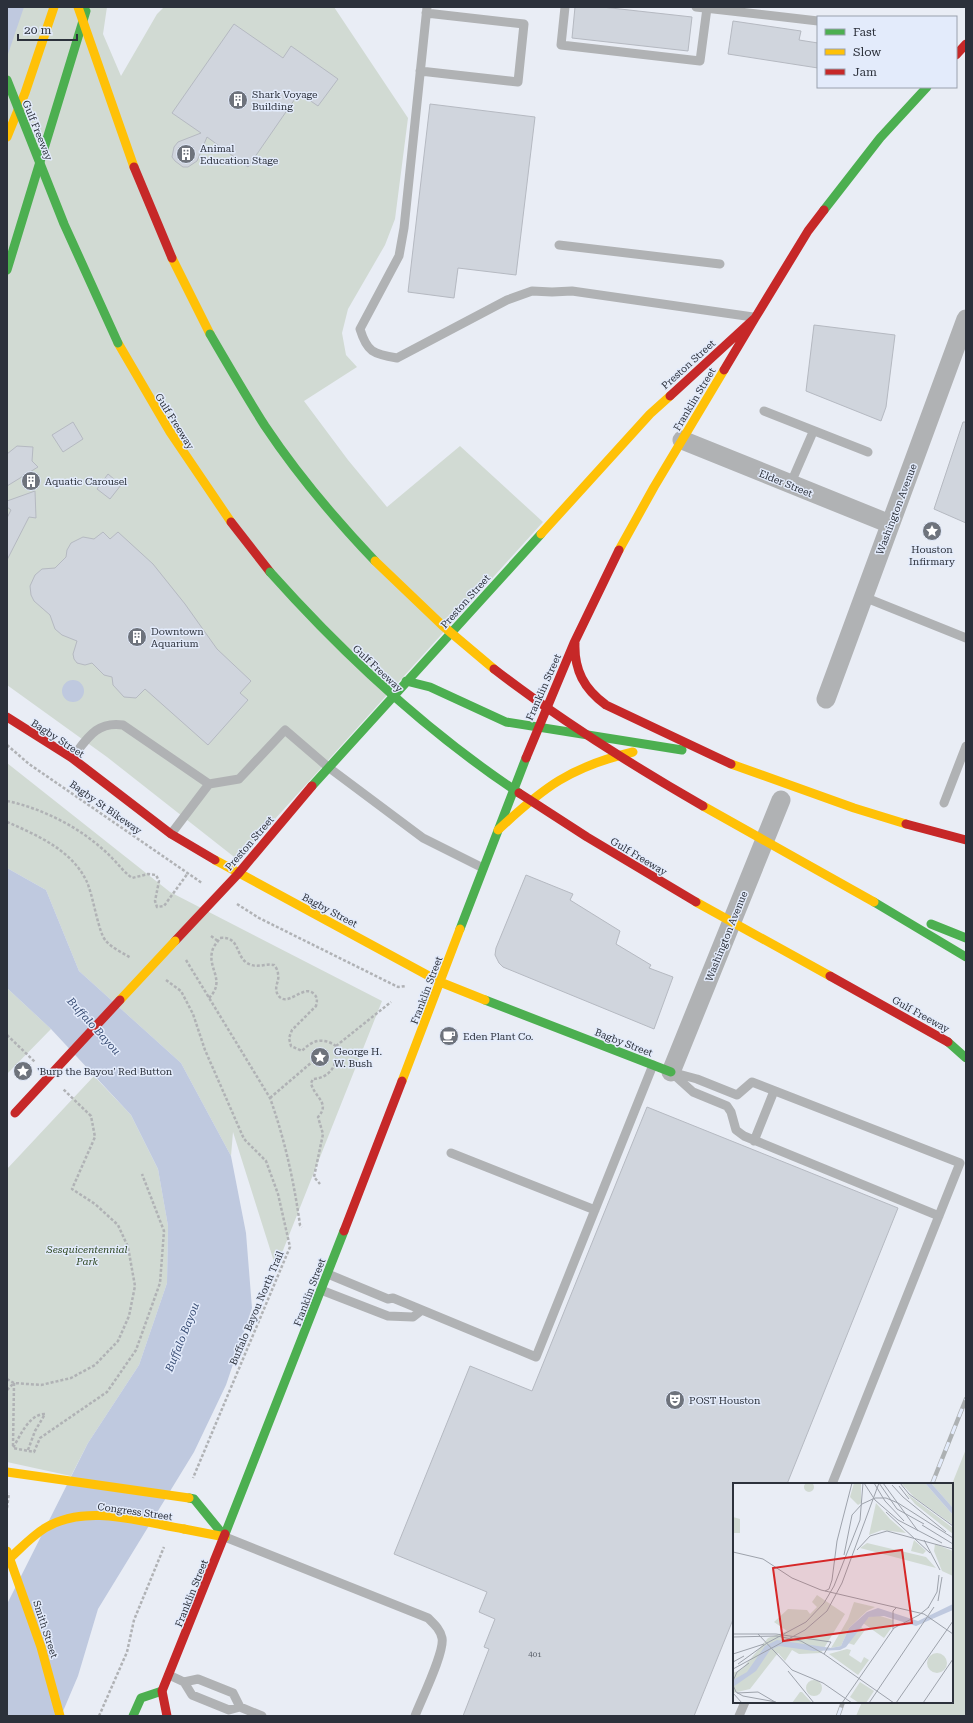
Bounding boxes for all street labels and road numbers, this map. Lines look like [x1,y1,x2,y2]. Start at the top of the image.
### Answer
street label: Gulf Freeway [20,99,55,162]
street label: Preston Street [659,337,718,391]
street label: Franklin Street [671,365,718,433]
street label: Gulf Freeway [153,391,196,451]
street label: Washington Avenue [874,462,919,556]
street label: Elder Street [757,468,814,499]
street label: Preston Street [438,572,492,630]
street label: Gulf Freeway [351,643,405,694]
street label: Franklin Street [524,652,563,722]
street label: Bagby Street [29,717,87,760]
street label: Bagby St Bikeway [68,778,144,836]
street label: Preston Street [223,814,276,873]
street label: Gulf Freeway [609,835,669,878]
street label: Washington Avenue [703,889,750,983]
street label: Bagby Street [300,891,360,930]
street label: Franklin Street [408,955,445,1026]
street label: Gulf Freeway [890,994,951,1035]
street label: Bagby Street [593,1026,655,1059]
street label: Buffalo Bayou North Trail [227,1249,286,1367]
street label: Franklin Street [291,1257,328,1328]
street label: Congress Street [97,1501,173,1522]
street label: Franklin Street [173,1558,210,1628]
street label: Smith Street [31,1599,60,1660]

